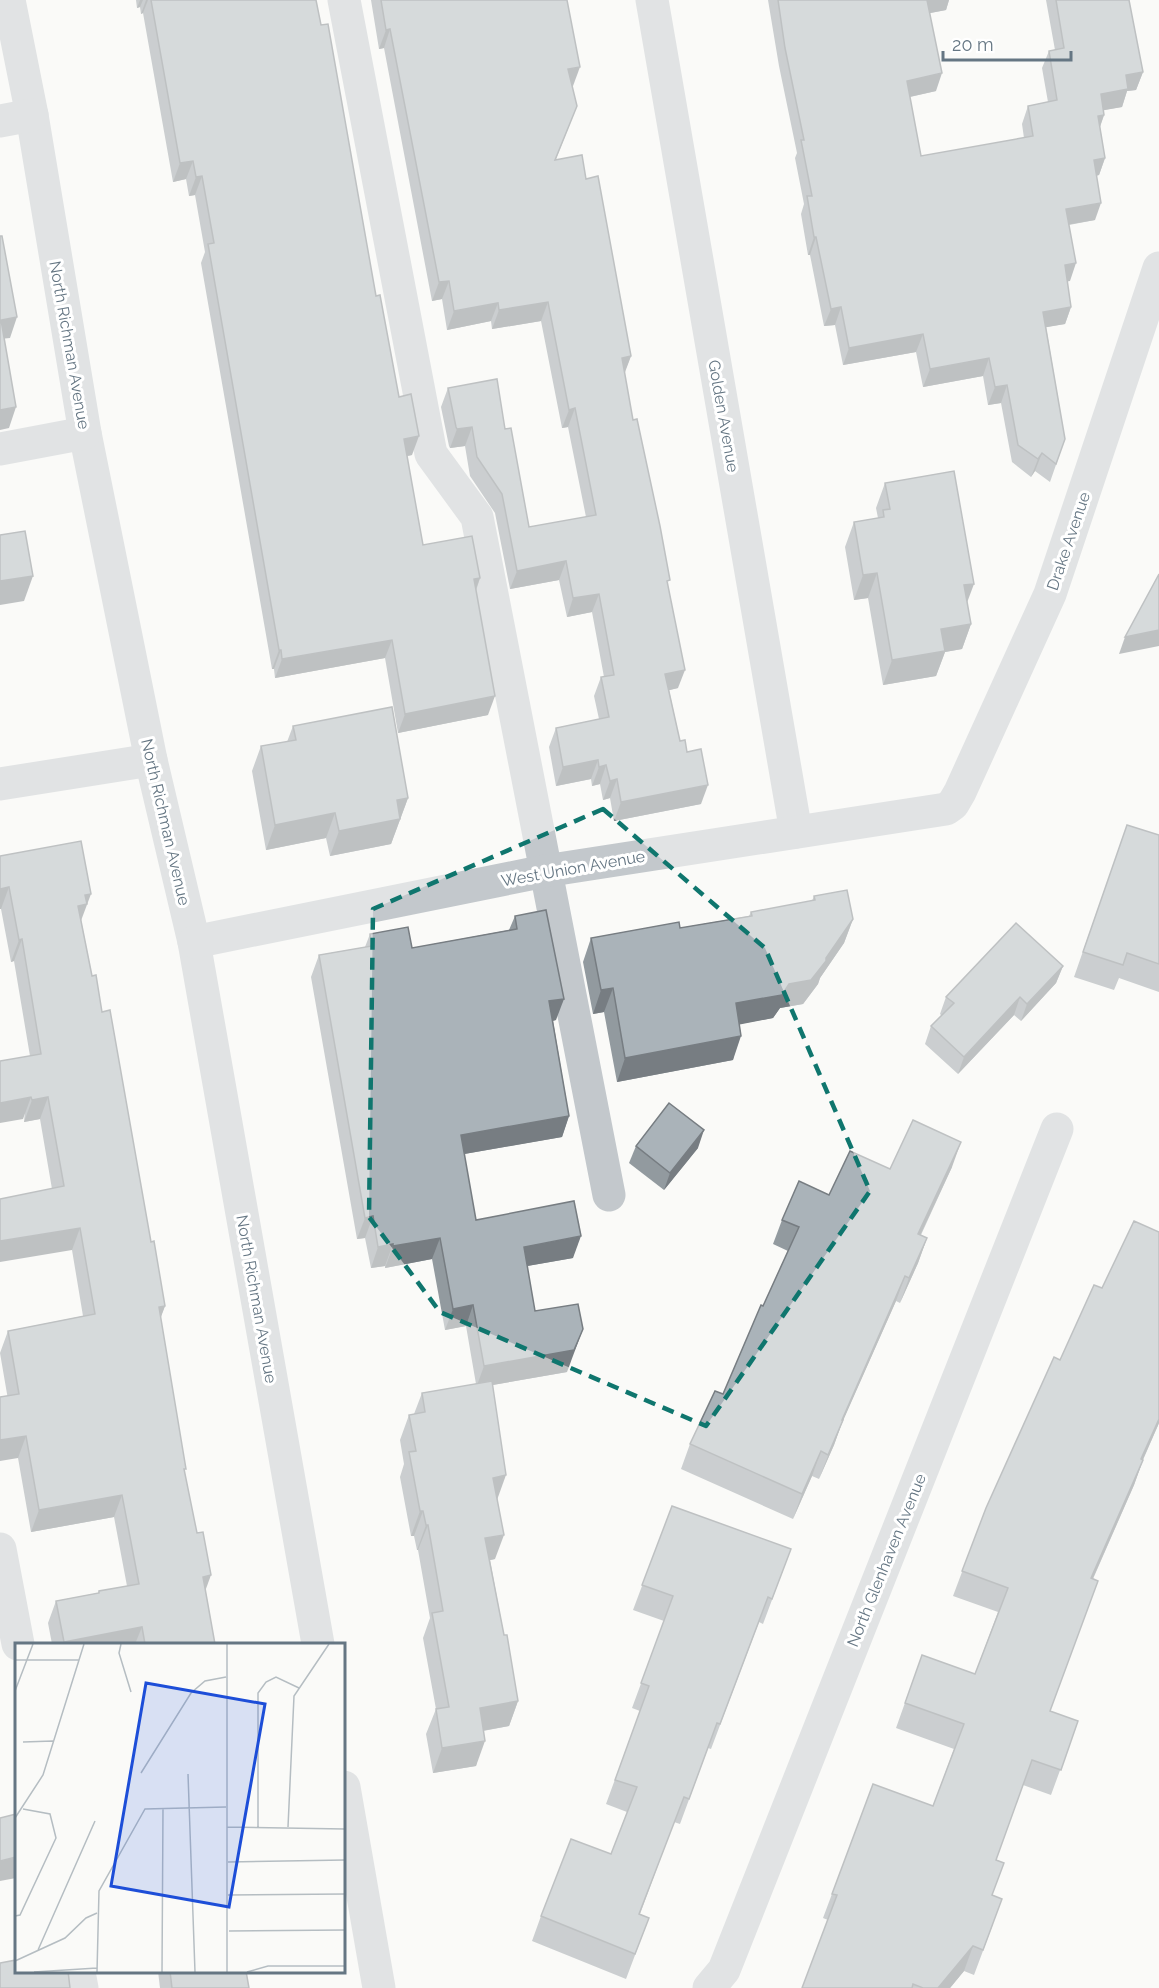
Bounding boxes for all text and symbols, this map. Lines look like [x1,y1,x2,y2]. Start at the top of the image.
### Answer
scale bar [943,24,1070,62]
text: 20 m [952,34,994,55]
street label: North Richman Avenue [45,259,94,431]
street label: Golden Avenue [704,358,743,474]
street label: Drake Avenue [1043,489,1094,593]
street label: North Richman Avenue [137,737,194,907]
street label: West Union Avenue [500,846,646,890]
street label: North Richman Avenue [232,1213,281,1385]
street label: North Glenhaven Avenue [843,1471,930,1650]
inset map [15,1643,345,1973]

